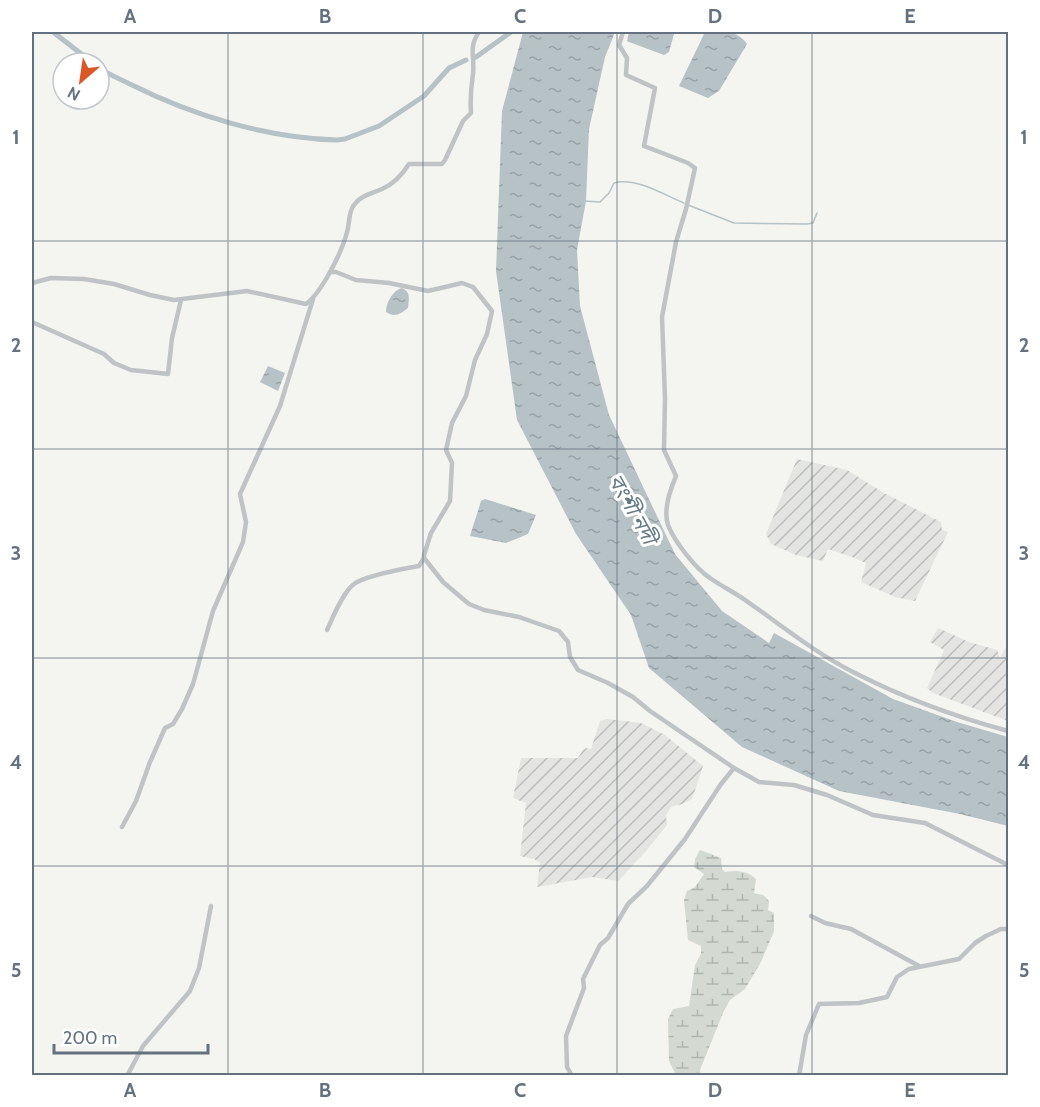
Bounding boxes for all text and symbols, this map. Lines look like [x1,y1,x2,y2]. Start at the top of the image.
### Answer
text: A [124,4,137,28]
text: B [319,4,331,28]
text: C [514,4,526,28]
text: D [708,4,722,28]
text: E [904,4,916,28]
north arrow [51,51,111,111]
text: N [64,83,84,105]
text: 1 [12,125,20,149]
text: 1 [1020,125,1028,149]
text: 2 [11,333,21,357]
text: 2 [1019,333,1029,357]
water label: বংশী নদী [604,470,664,552]
text: 3 [11,541,21,565]
text: 3 [1019,541,1029,565]
text: 4 [10,750,22,774]
text: 4 [1018,750,1030,774]
text: 5 [11,958,21,982]
text: 5 [1019,958,1029,982]
scale bar [54,1017,208,1055]
text: 200 m [63,1027,117,1049]
text: A [124,1078,137,1102]
text: B [319,1078,331,1102]
text: C [514,1078,526,1102]
text: D [708,1078,722,1102]
text: E [904,1078,916,1102]

